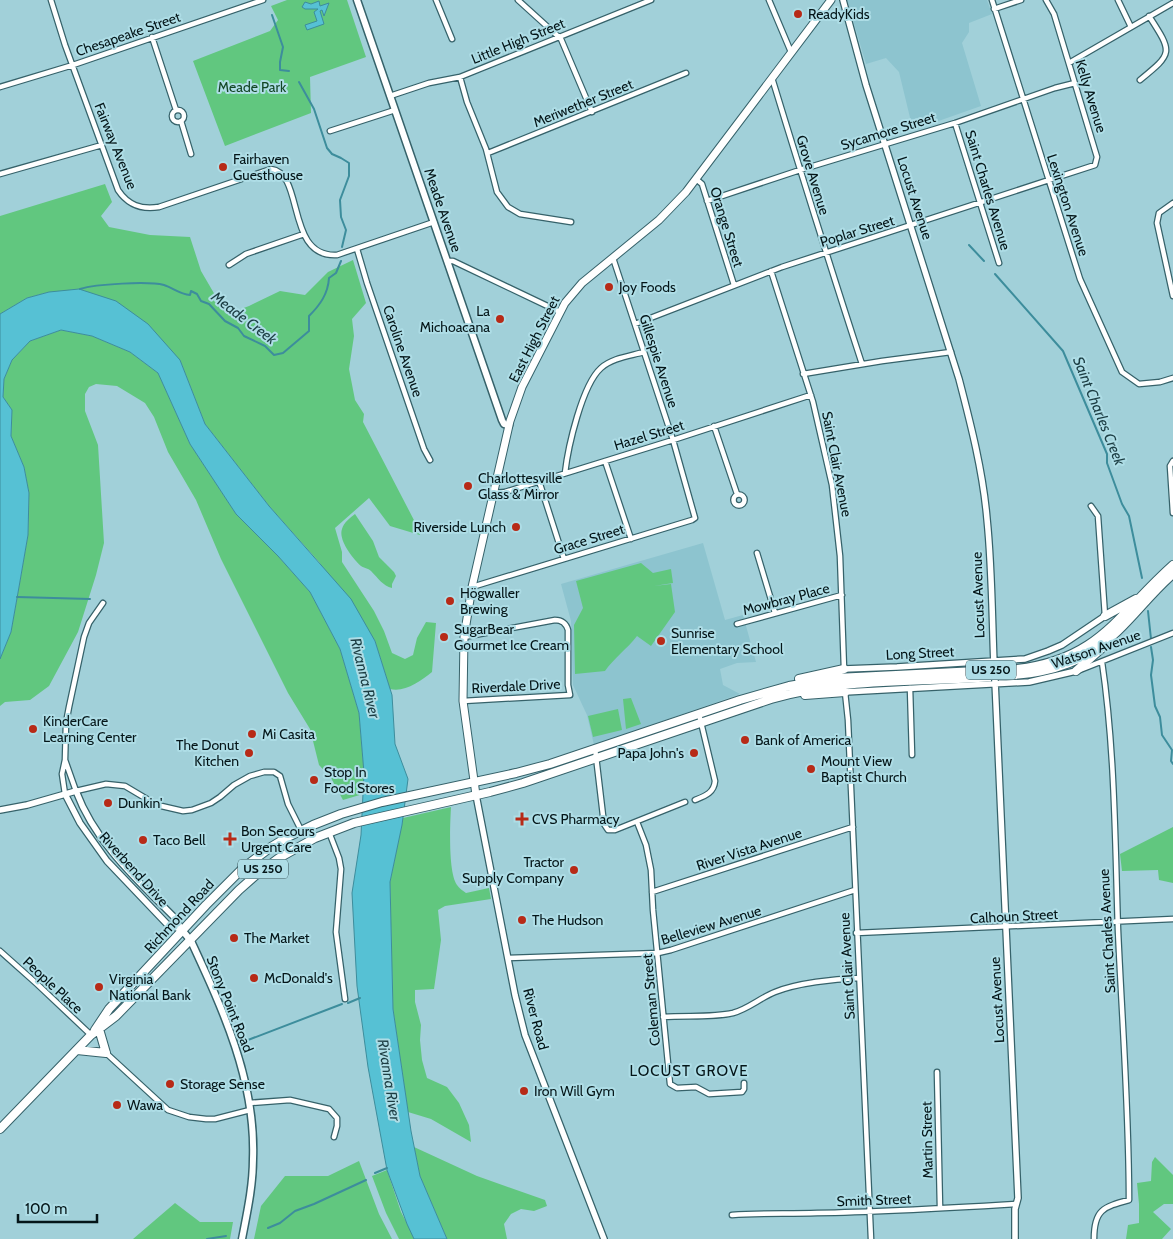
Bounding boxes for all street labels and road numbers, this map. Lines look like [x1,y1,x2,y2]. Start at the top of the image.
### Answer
street label: Chesapeake Street [73,8,183,60]
street label: Little High Street [469,14,568,68]
street label: Kelly Avenue [1071,57,1111,135]
street label: Meriwether Street [530,75,636,131]
street label: Fairway Avenue [90,100,142,192]
street label: Sycamore Street [838,108,938,154]
street label: Saint Charles Avenue [961,128,1015,252]
street label: Grove Avenue [792,133,834,217]
street label: Lexington Avenue [1043,152,1093,258]
street label: Locust Avenue [893,154,937,242]
street label: Meade Avenue [420,166,466,254]
street label: Orange Street [706,185,748,270]
street label: Poplar Street [818,211,897,251]
street label: East High Street [505,293,564,385]
street label: Caroline Avenue [379,303,427,399]
street label: Gillespie Avenue [635,312,683,410]
street label: Saint Clair Avenue [818,410,856,518]
street label: Hazel Street [612,416,687,454]
street label: Grace Street [551,520,627,558]
street label: Locust Avenue [967,552,989,638]
street label: Mowbray Place [741,579,831,619]
street label: Watson Avenue [1049,625,1143,673]
street label: Long Street [885,642,955,664]
road number: US 250 [966,660,1016,680]
street label: Riverdale Drive [471,675,561,697]
street label: River Vista Avenue [694,823,804,875]
street label: Riverbend Drive [96,828,172,910]
road number: US 250 [238,860,288,879]
street label: Saint Charles Avenue [1095,868,1119,994]
street label: Richmond Road [140,875,218,957]
street label: Belleview Avenue [659,901,763,949]
street label: Calhoun Street [969,905,1059,927]
street label: Saint Clair Avenue [835,912,859,1020]
street label: People Place [19,953,87,1017]
street label: Stony Point Road [202,953,258,1055]
street label: Coleman Street [638,953,664,1047]
street label: Locust Avenue [986,956,1008,1044]
street label: River Road [519,986,553,1052]
street label: Martin Street [917,1101,937,1179]
street label: Smith Street [836,1190,912,1210]

